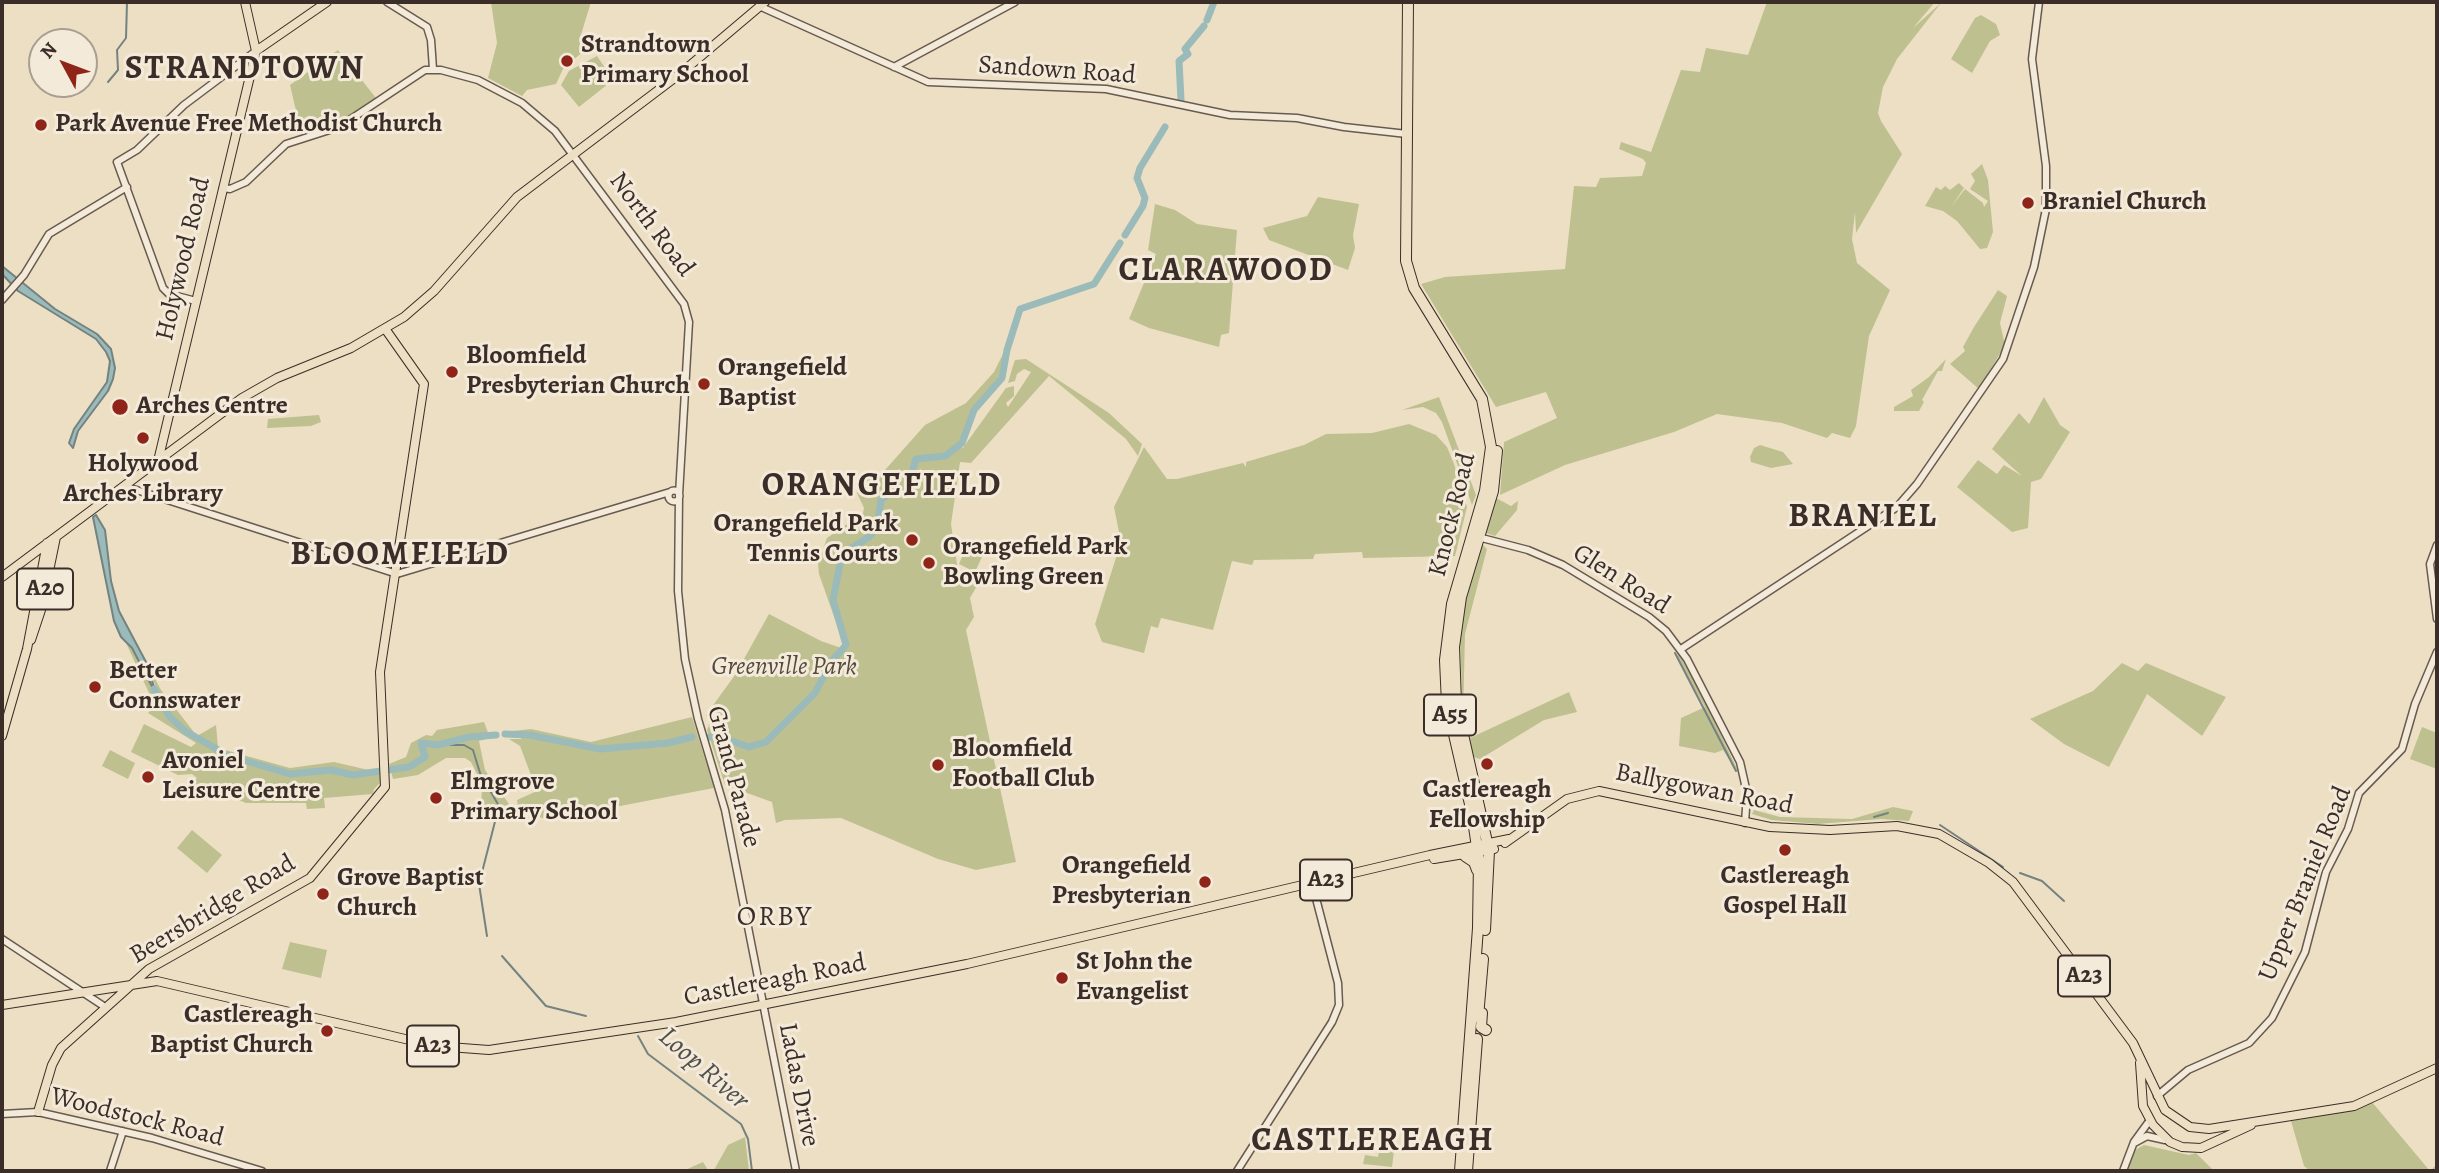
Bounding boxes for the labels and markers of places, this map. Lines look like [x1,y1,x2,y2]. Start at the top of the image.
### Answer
place label: Strandtown Primary School [581,30,749,92]
marker: Strandtown Primary School [559,53,575,69]
place label: Park Avenue Free Methodist Church [55,109,442,141]
marker: Park Avenue Free Methodist Church [33,117,49,133]
place label: Braniel Church [2042,187,2207,219]
marker: Braniel Church [2020,195,2036,211]
place label: Bloomfield Presbyterian Church [466,341,690,402]
place label: Orangefield Baptist [718,353,847,414]
marker: Bloomfield Presbyterian Church [444,364,460,380]
marker: Orangefield Baptist [696,376,712,392]
place label: Arches Centre [136,391,288,423]
marker: Arches Centre [110,397,130,417]
marker: Holywood Arches Library [135,430,151,446]
place label: Holywood Arches Library [63,449,223,510]
place label: Orangefield Park Tennis Courts [714,509,898,570]
marker: Orangefield Park Tennis Courts [904,532,920,548]
place label: Orangefield Park Bowling Green [943,532,1127,594]
marker: Orangefield Park Bowling Green [921,555,937,571]
place label: Better Connswater [109,656,241,718]
marker: Better Connswater [87,679,103,695]
place label: Bloomfield Football Club [952,734,1095,796]
place label: Avoniel Leisure Centre [162,746,320,808]
marker: Castlereagh Fellowship [1479,756,1495,772]
marker: Bloomfield Football Club [930,757,946,773]
place label: Elmgrove Primary School [450,767,618,828]
marker: Avoniel Leisure Centre [140,769,156,785]
place label: Castlereagh Fellowship [1422,775,1552,836]
marker: Elmgrove Primary School [428,790,444,806]
marker: Castlereagh Gospel Hall [1777,842,1793,858]
place label: Orangefield Presbyterian [1052,851,1191,912]
place label: Castlereagh Gospel Hall [1720,861,1850,922]
place label: Grove Baptist Church [337,863,484,924]
marker: Orangefield Presbyterian [1197,874,1213,890]
marker: Grove Baptist Church [315,886,331,902]
place label: St John the Evangelist [1076,947,1192,1009]
marker: St John the Evangelist [1054,970,1070,986]
place label: Castlereagh Baptist Church [150,1000,313,1062]
marker: Castlereagh Baptist Church [319,1023,335,1039]

